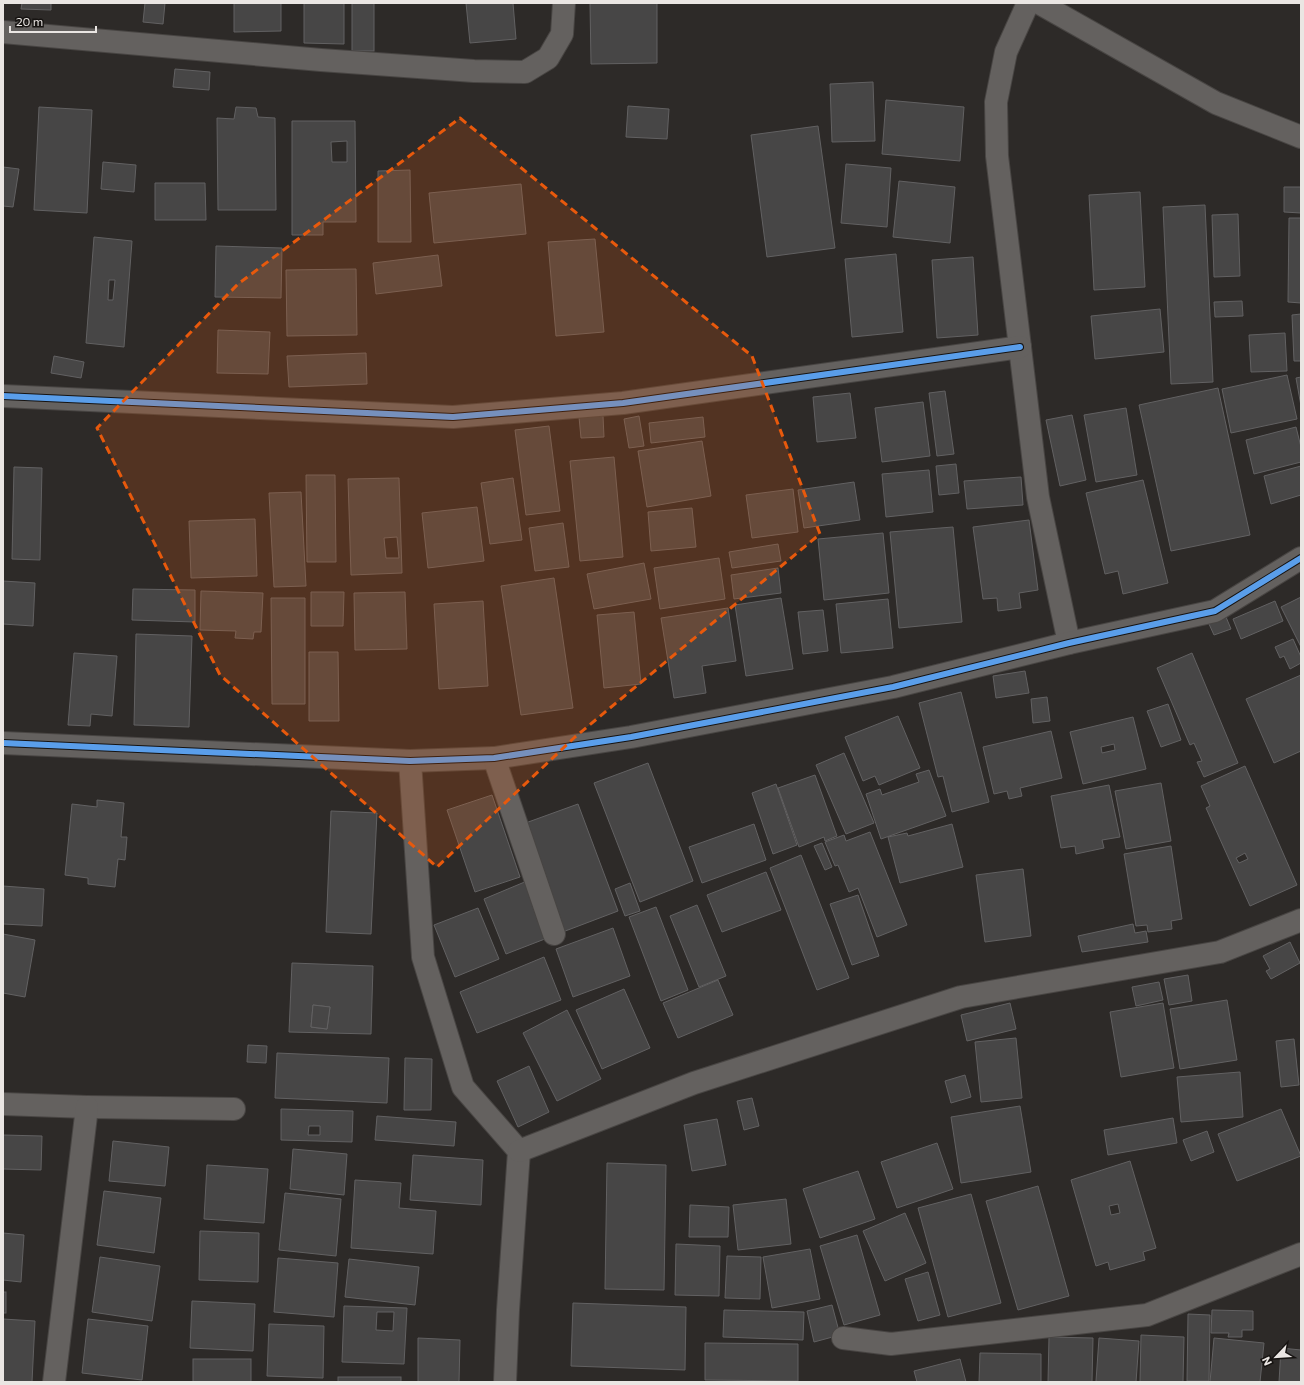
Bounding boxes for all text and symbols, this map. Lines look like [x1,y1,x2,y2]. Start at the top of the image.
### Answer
scale bar [10,8,96,34]
text: 20 m [16,14,43,28]
north arrow [1256,1337,1296,1377]
text: N [1259,1355,1274,1368]

